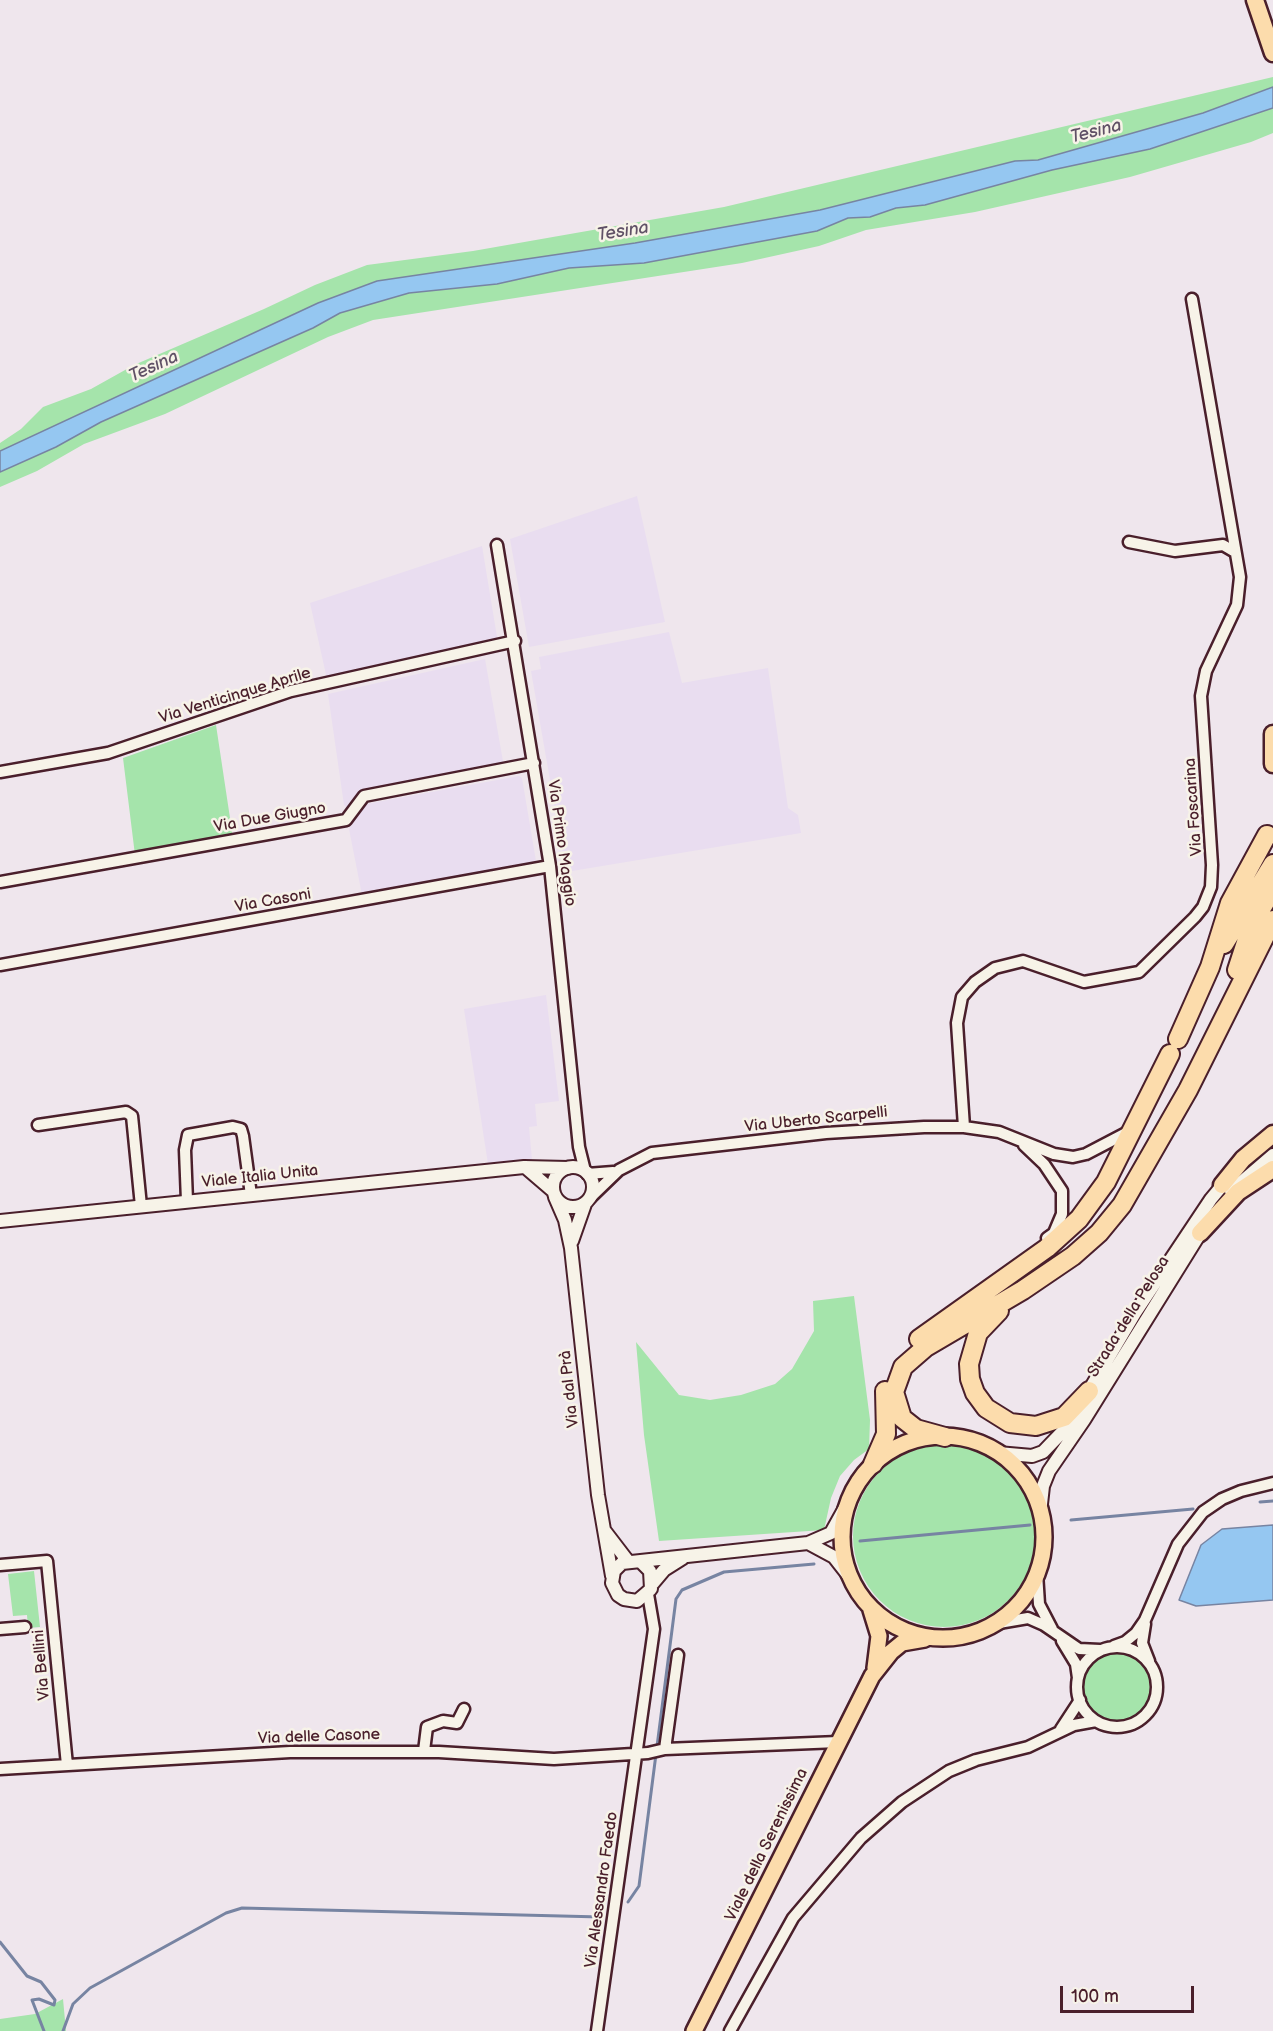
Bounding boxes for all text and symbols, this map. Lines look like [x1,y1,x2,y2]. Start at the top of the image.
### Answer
water label: Tesina [1068,115,1124,149]
water label: Tesina [596,217,650,247]
water label: Tesina [126,346,182,388]
street label: Via Venticinque Aprile [157,664,313,728]
street label: Via Foscarina [1181,757,1207,857]
street label: Via Primo Maggio [543,779,579,907]
street label: Via Due Giugno [212,799,328,837]
street label: Via Casoni [233,885,313,917]
street label: Via Uberto Scarpelli [744,1103,888,1137]
street label: Viale Italia Unita [201,1161,319,1193]
street label: Strada della Pelosa [1084,1253,1174,1381]
street label: Via dal Prà [556,1349,584,1429]
street label: Via Bellini [29,1629,55,1701]
street label: Via delle Casone [257,1725,381,1749]
street label: Viale della Serenissima [722,1765,812,1925]
street label: Via Alessandro Faedo [582,1811,622,1969]
scale bar [1063,1974,1196,2012]
text: 100 m [1071,1986,1119,2007]

